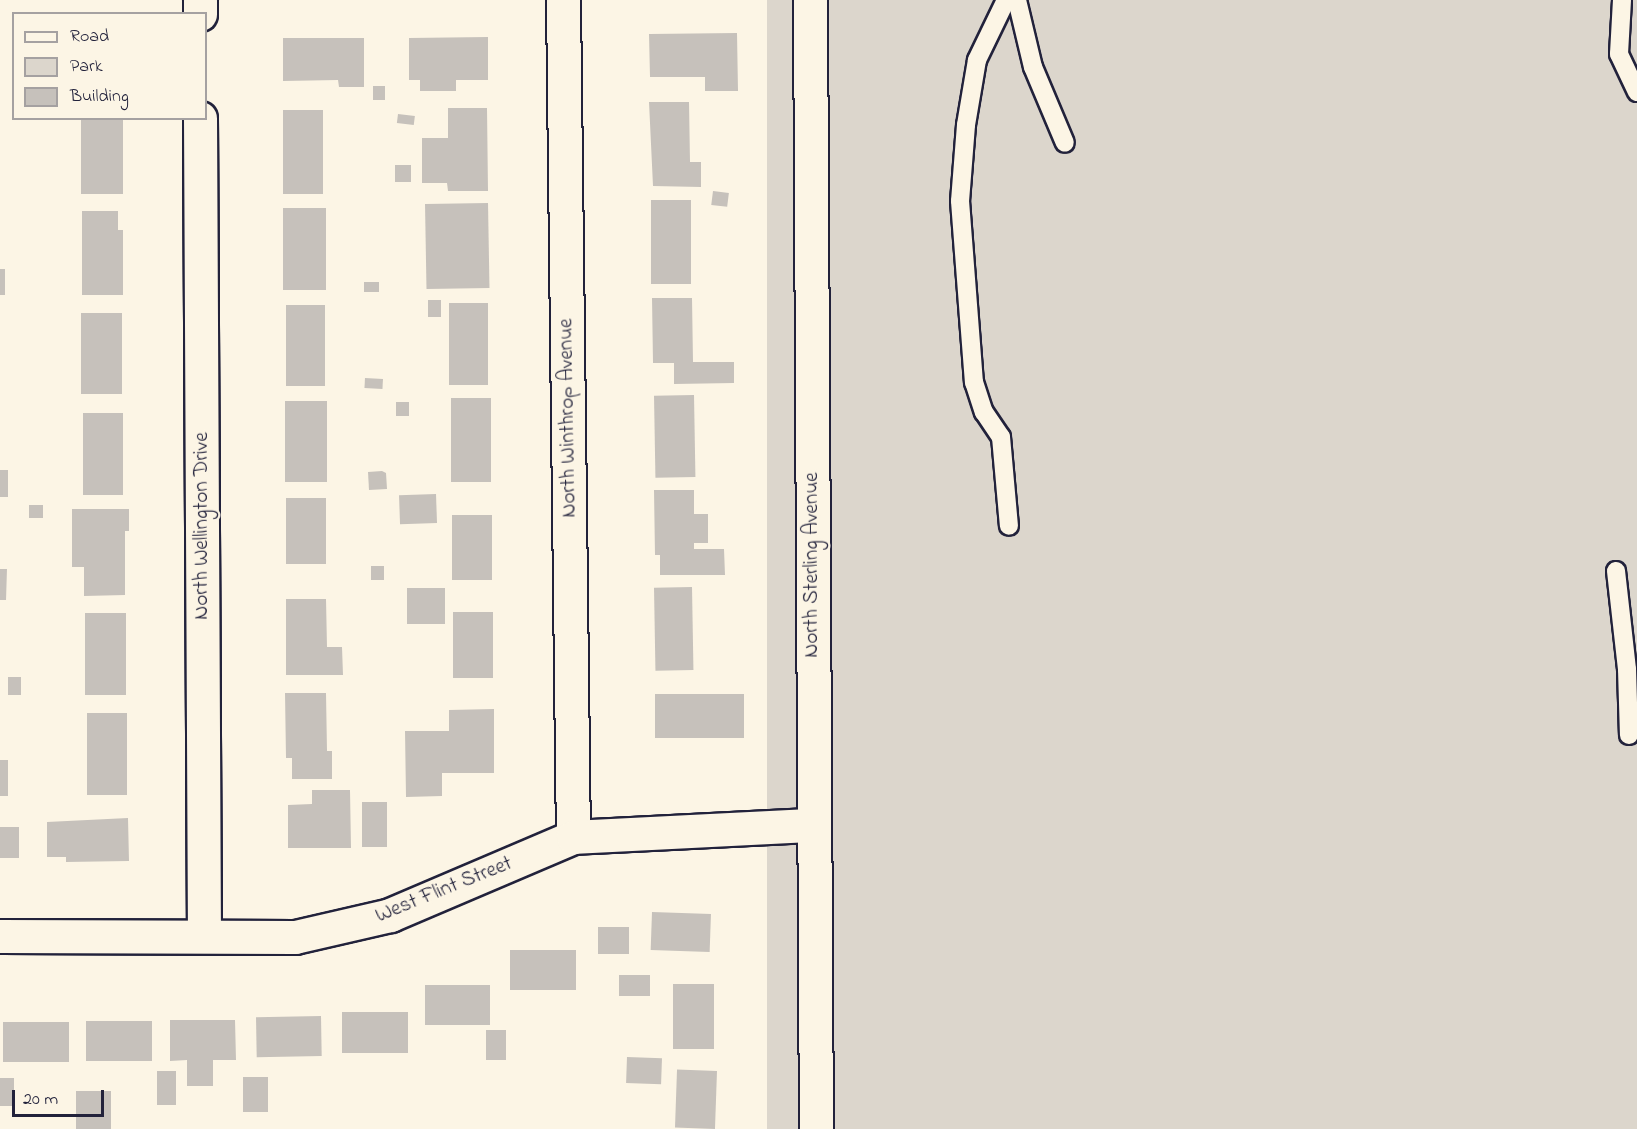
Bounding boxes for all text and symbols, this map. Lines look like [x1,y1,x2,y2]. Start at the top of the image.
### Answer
legend [12,12,207,120]
text: Road [70,24,109,50]
text: Park [70,54,103,80]
text: Building [70,84,129,110]
street label: North Winthrop Avenue [554,318,582,518]
street label: North Wellington Drive [189,432,215,620]
street label: North Sterling Avenue [799,472,825,658]
street label: West Flint Street [372,851,516,929]
scale bar [15,1078,106,1116]
text: 20 m [23,1087,58,1113]

